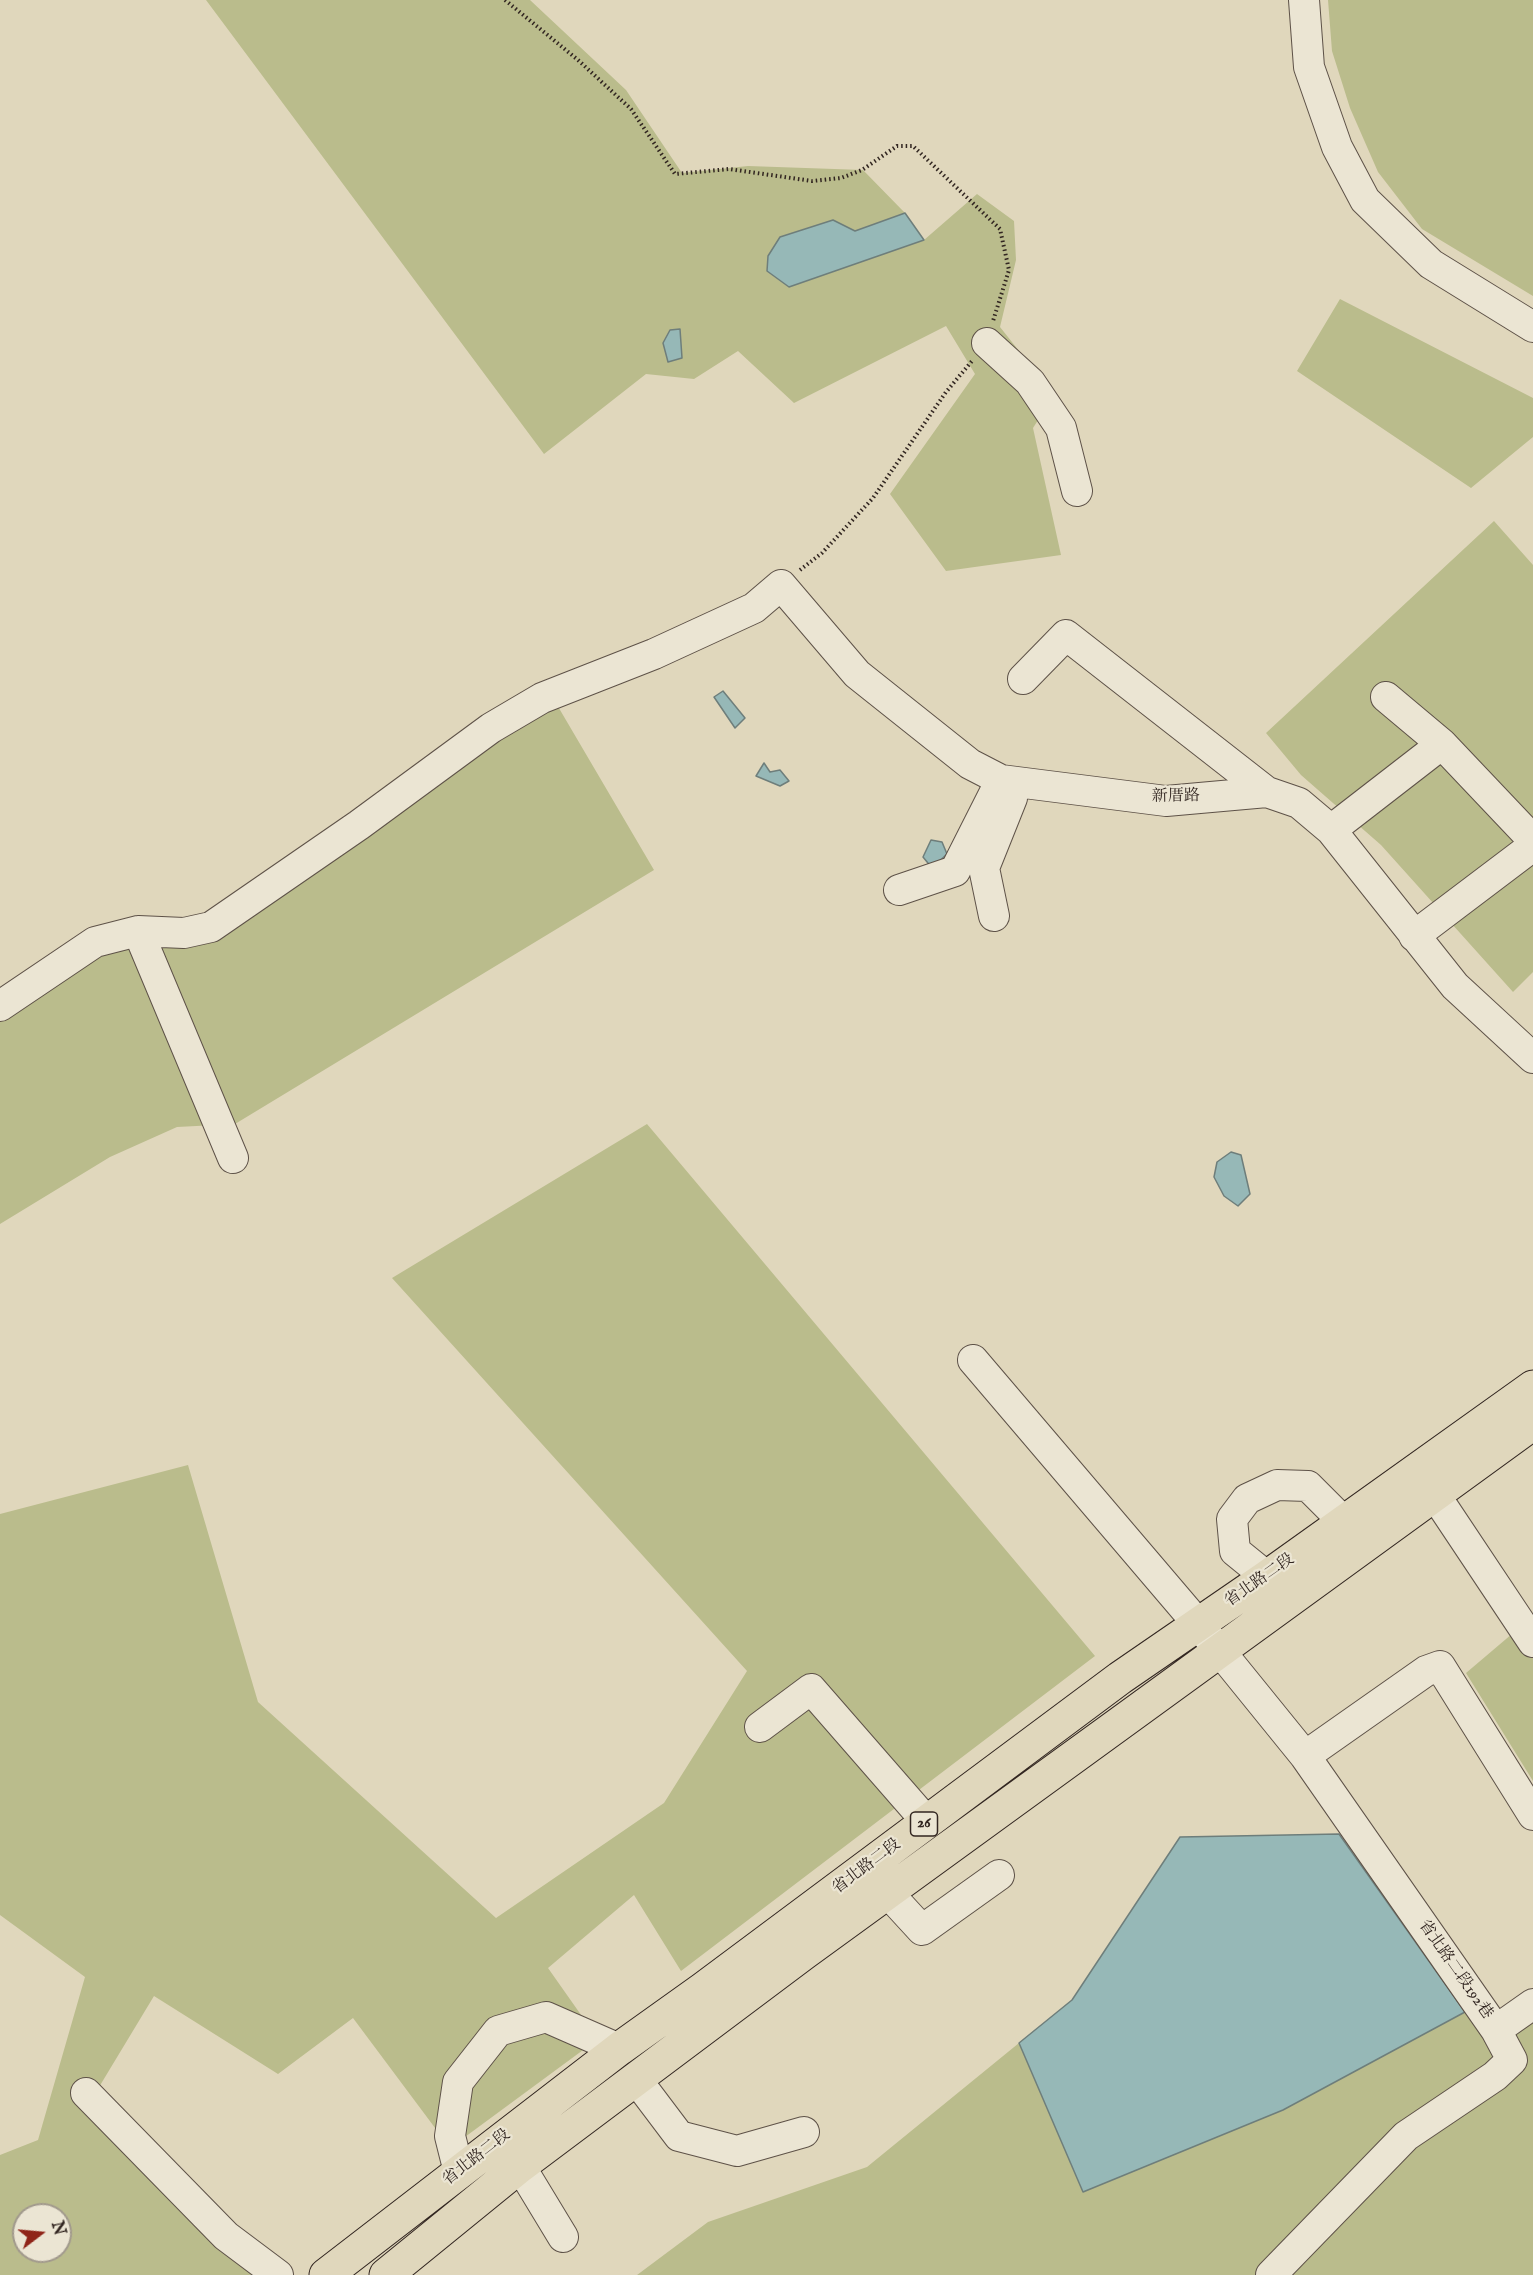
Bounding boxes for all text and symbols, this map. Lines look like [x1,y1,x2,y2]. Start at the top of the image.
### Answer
street label: 新厝路 [1152,787,1200,807]
street label: 省北路二段 [1222,1550,1298,1612]
road number: 26 [910,1812,938,1836]
street label: 省北路二段 [829,1835,905,1899]
street label: 省北路二段192巷 [1414,1917,1496,2023]
street label: 省北路二段 [440,2126,514,2190]
north arrow [12,2203,72,2263]
text: N [46,2219,69,2238]

